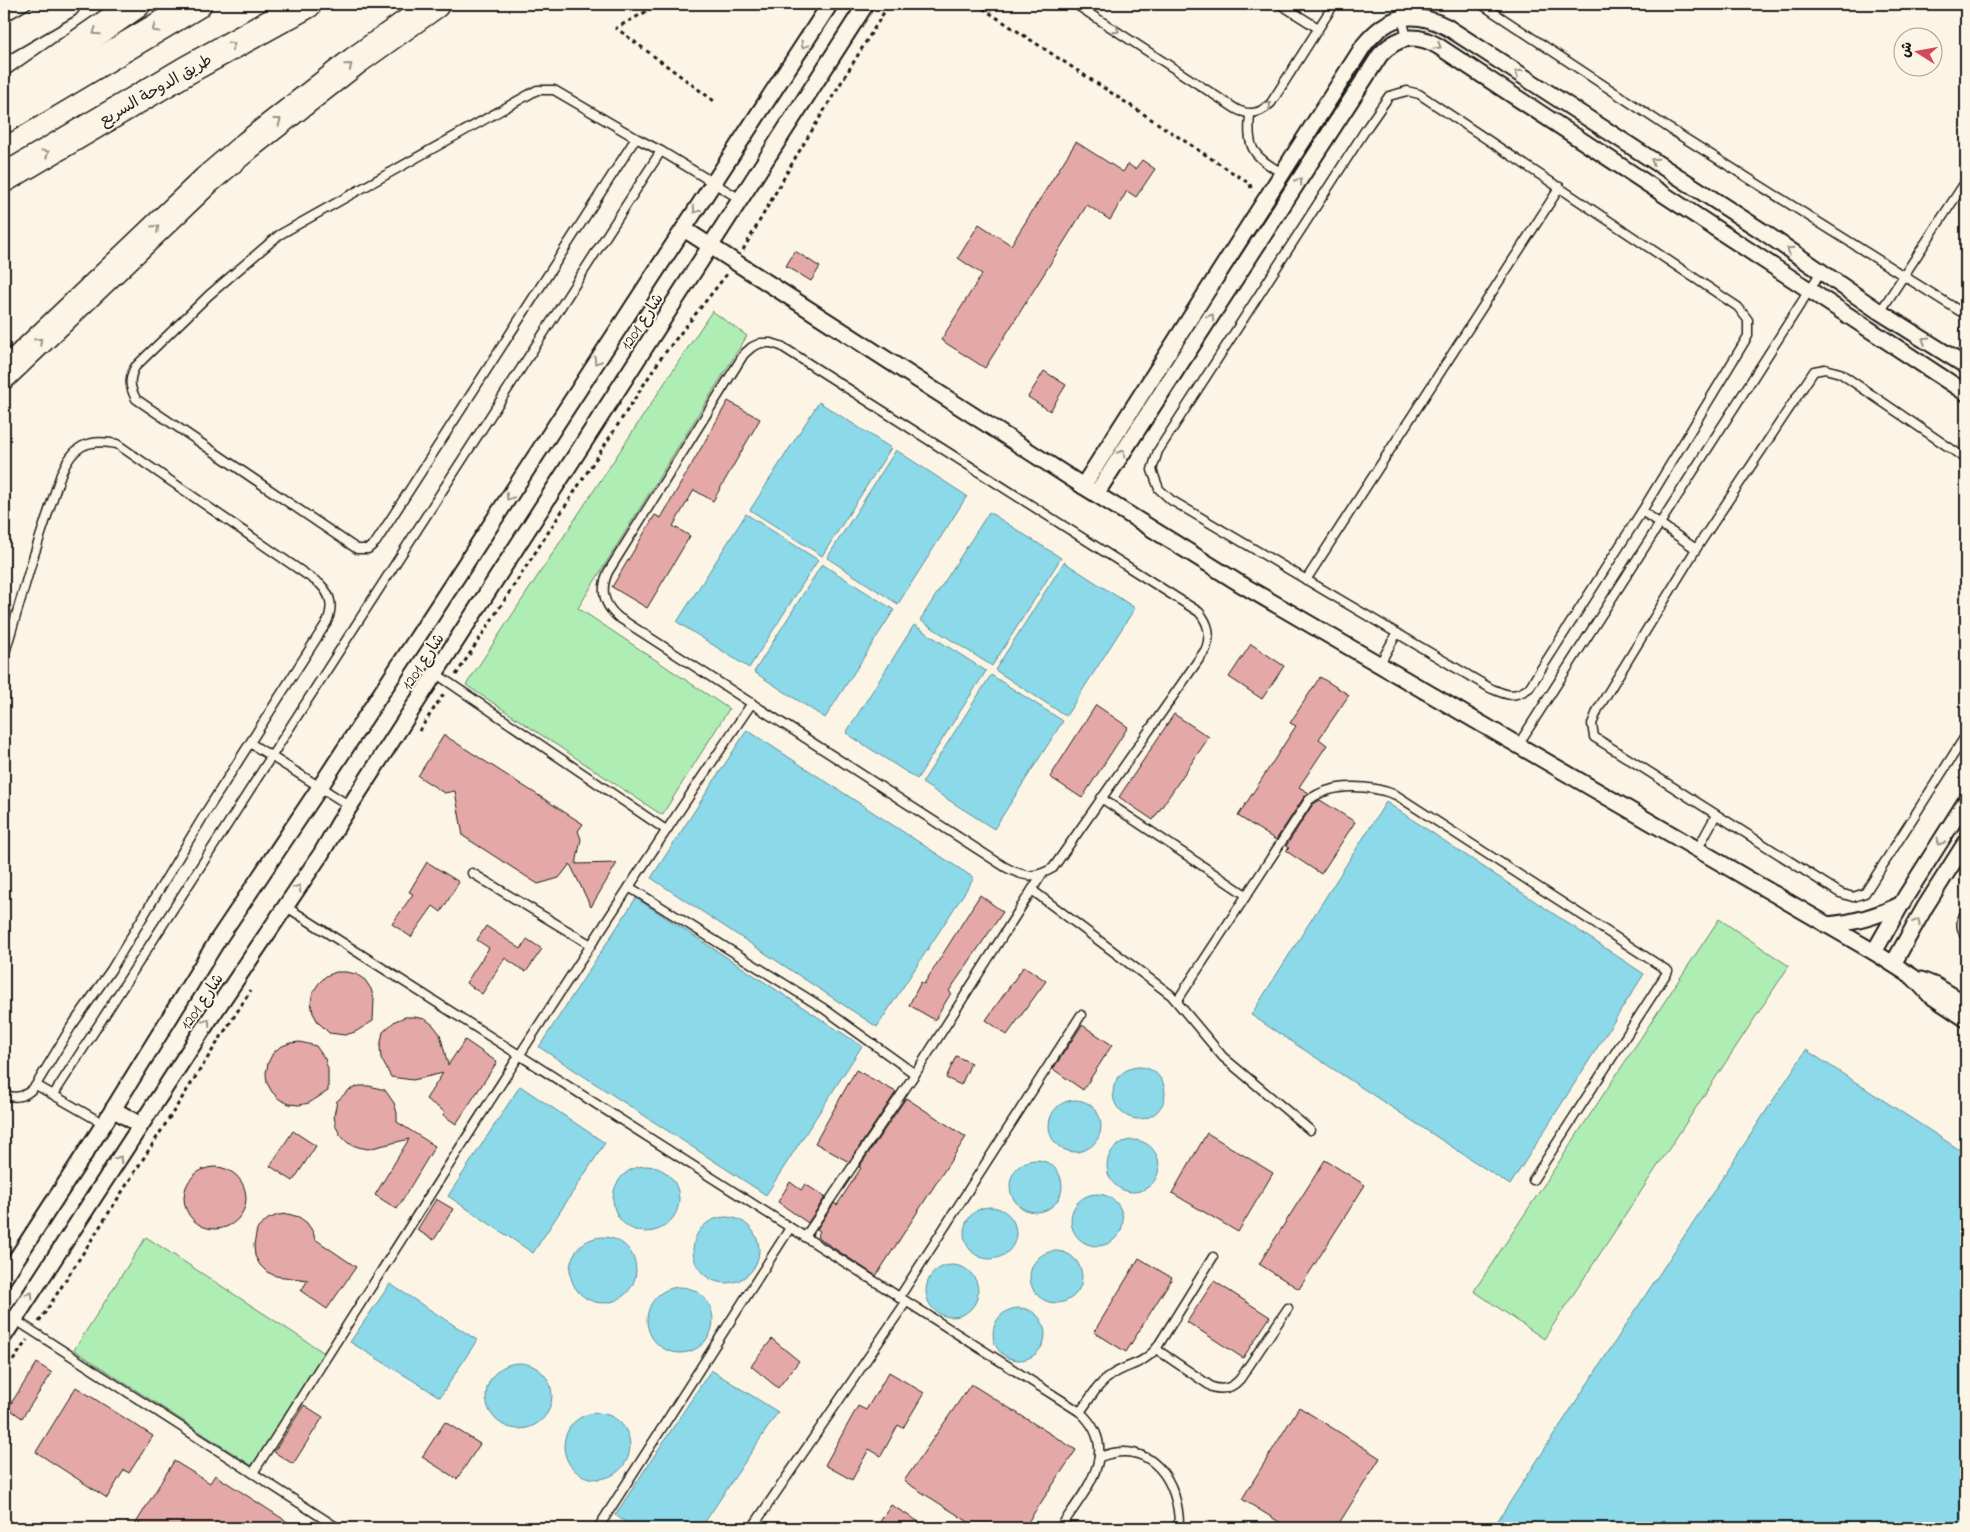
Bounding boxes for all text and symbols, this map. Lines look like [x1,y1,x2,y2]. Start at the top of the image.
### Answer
one-way arrow [152,22,161,32]
one-way arrow [1110,24,1119,34]
one-way arrow [92,26,102,35]
north arrow [1892,28,1942,78]
one-way arrow [800,39,810,48]
one-way arrow [1433,39,1442,49]
text: ش [1895,40,1918,59]
one-way arrow [226,41,235,51]
street label: طريق الدوحة السريع [95,49,217,133]
one-way arrow [343,64,352,72]
one-way arrow [1514,69,1523,79]
one-way arrow [1262,101,1271,110]
one-way arrow [272,119,281,127]
one-way arrow [40,149,49,159]
one-way arrow [1650,158,1660,167]
one-way arrow [1293,177,1302,186]
one-way arrow [692,205,702,214]
one-way arrow [150,225,159,234]
one-way arrow [1786,247,1796,256]
street label: شارع 1201 [615,289,670,355]
one-way arrow [1204,313,1214,322]
one-way arrow [1921,337,1930,347]
one-way arrow [33,338,42,347]
one-way arrow [594,356,604,365]
one-way arrow [1116,450,1126,459]
one-way arrow [506,491,515,501]
street label: شارع 1201 [396,629,451,695]
one-way arrow [1937,837,1947,846]
one-way arrow [292,884,301,893]
one-way arrow [1910,918,1920,927]
street label: شارع 1201 [175,969,230,1035]
one-way arrow [201,1019,210,1028]
one-way arrow [112,1155,122,1164]
one-way arrow [24,1291,33,1301]

